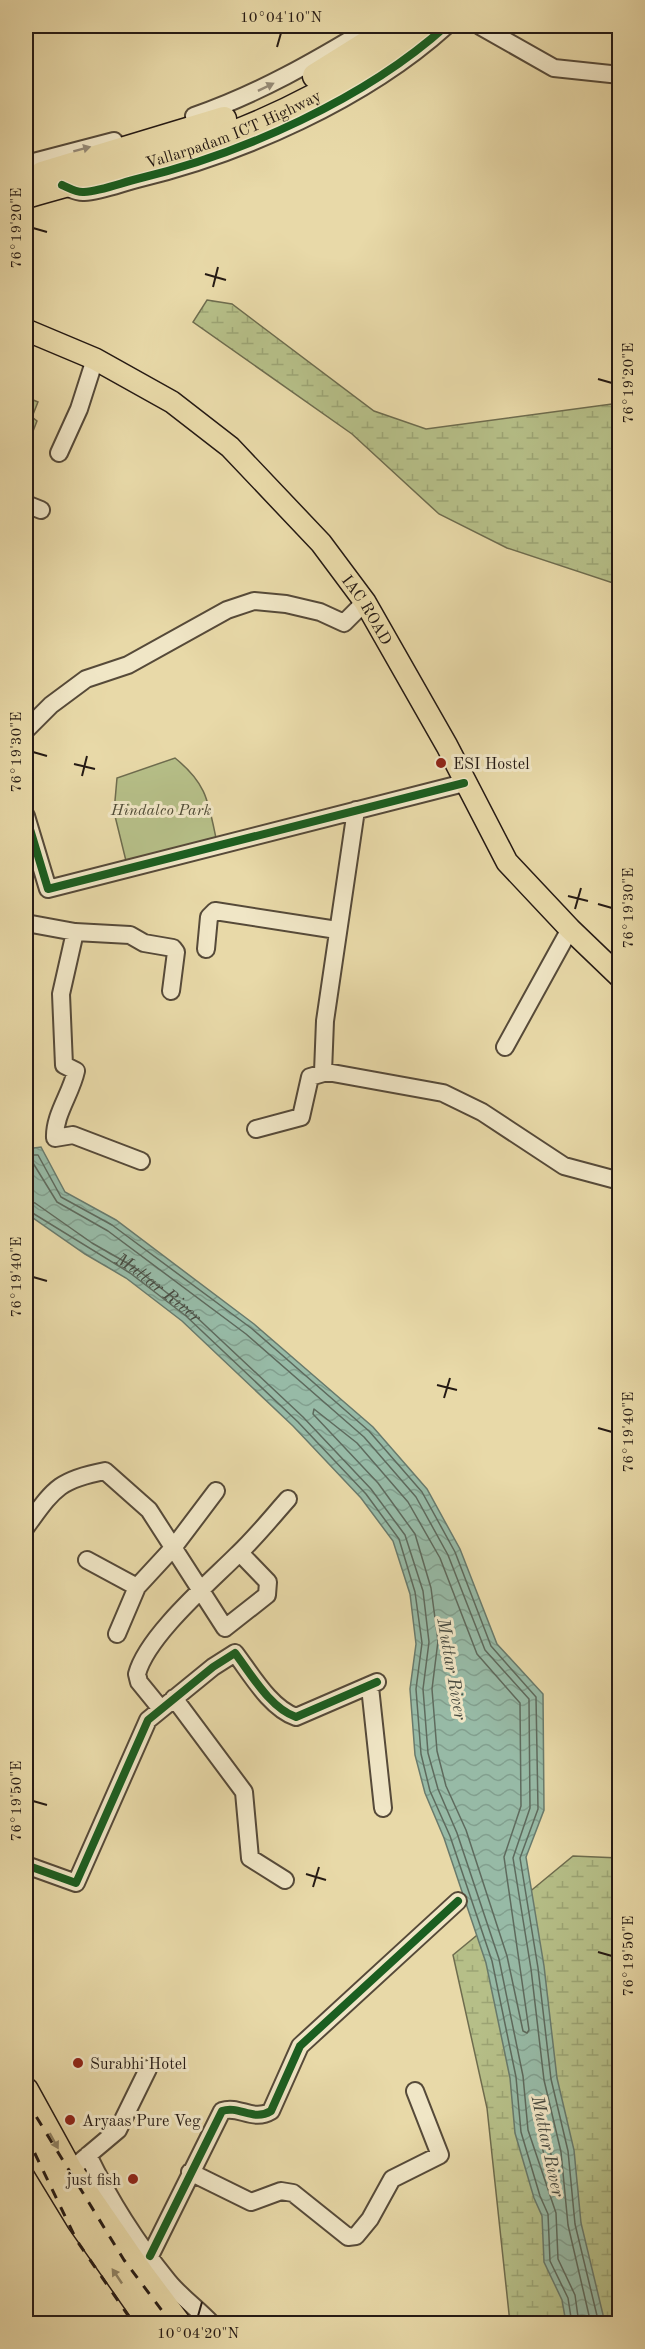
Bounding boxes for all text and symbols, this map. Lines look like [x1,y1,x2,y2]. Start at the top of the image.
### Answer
text: 10°04'10"N [240,11,322,26]
one-way arrow [258,82,275,91]
street label: Vallarpadam ICT Highway [144,88,324,172]
one-way arrow [73,144,91,153]
text: 76°19'20"E [10,188,25,268]
text: 76°19'20"E [622,343,637,423]
street label: IAC ROAD [338,573,394,648]
text: 76°19'30"E [10,712,25,792]
marker: ESI Hostel [434,756,448,770]
place label: ESI Hostel [453,757,530,773]
park label: Hindalco Park [110,803,212,819]
text: 76°19'30"E [622,868,637,948]
text: 76°19'40"E [10,1237,25,1317]
water label: Muttar River [111,1250,205,1327]
text: 76°19'40"E [622,1392,637,1472]
water label: Muttar River [433,1616,469,1723]
text: 76°19'50"E [10,1761,25,1841]
text: 76°19'50"E [622,1916,637,1996]
marker: Surabhi Hotel [71,2056,85,2070]
place label: Surabhi Hotel [90,2057,186,2073]
water label: Muttar River [527,2093,567,2200]
marker: Aryaas Pure Veg [63,2113,77,2127]
place label: Aryaas Pure Veg [82,2114,201,2130]
one-way arrow [49,2133,59,2150]
marker: just fish [126,2172,140,2186]
place label: just fish [65,2173,121,2189]
one-way arrow [111,2268,122,2284]
text: 10°04'20"N [157,2327,239,2342]

